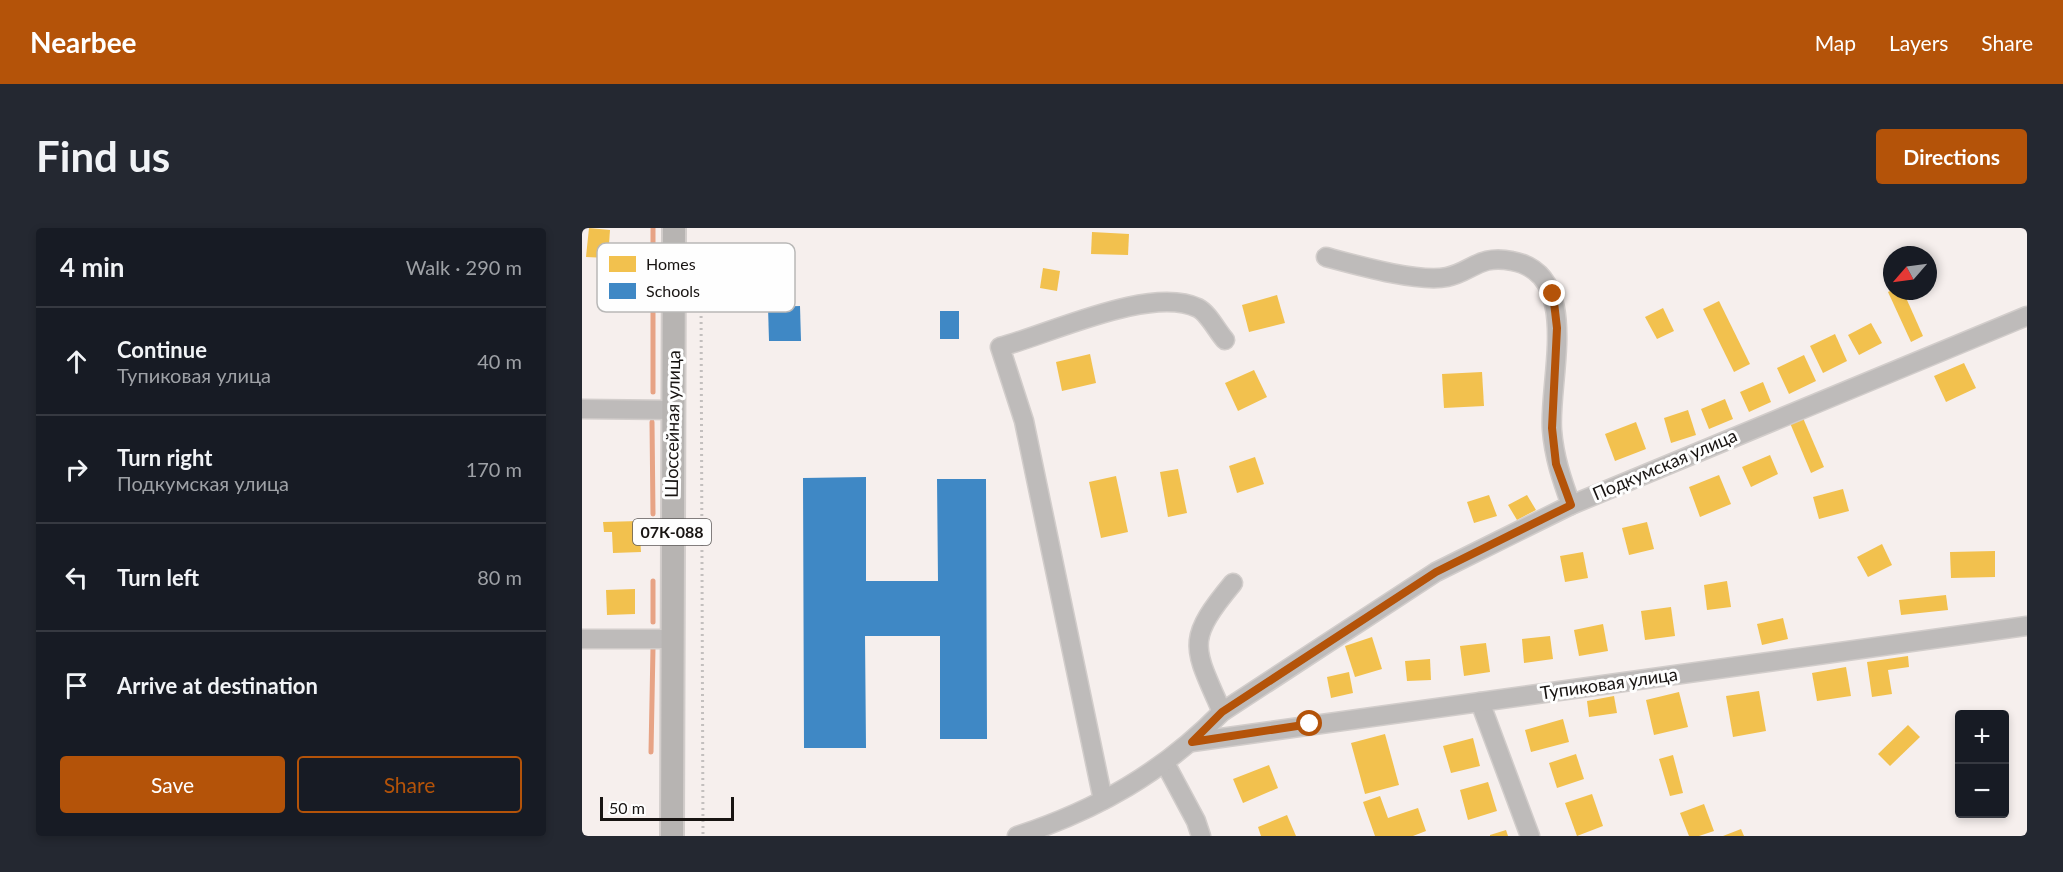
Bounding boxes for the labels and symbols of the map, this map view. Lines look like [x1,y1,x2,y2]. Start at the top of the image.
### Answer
legend [597,243,795,312]
north arrow [1883,246,1937,300]
text: Homes [646,254,696,273]
route end [1539,280,1565,306]
text: Schools [646,281,700,300]
street label: Шоссейная улица [660,350,684,498]
street label: Подкумская улица [1589,424,1740,504]
road number: 07К-088 [633,519,711,545]
street label: Тупиковая улица [1539,662,1679,704]
route start [1296,710,1322,736]
scale bar [600,794,734,822]

